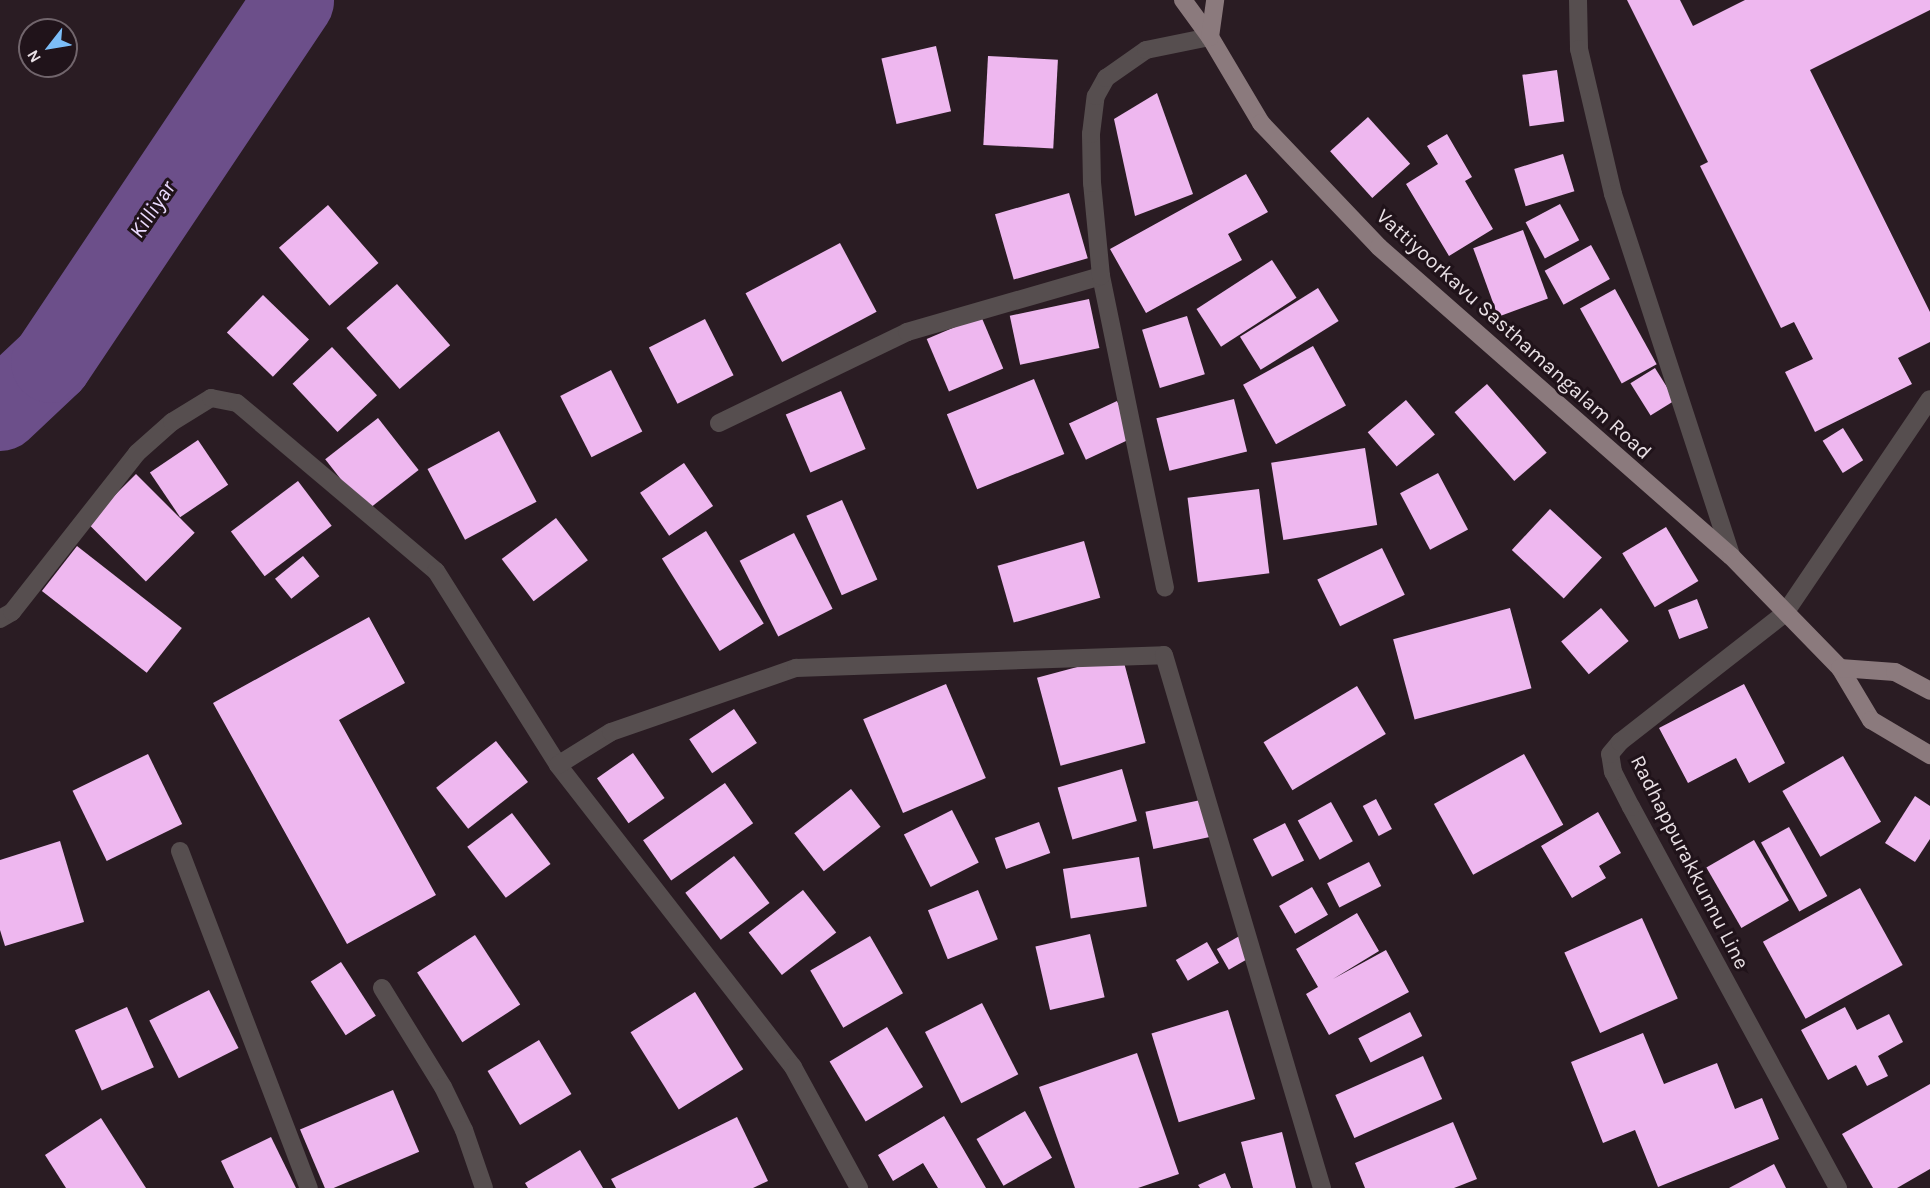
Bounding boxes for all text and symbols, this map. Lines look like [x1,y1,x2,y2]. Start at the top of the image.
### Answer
north arrow [18,18,78,78]
text: N [23,47,45,66]
water label: Killiyar [124,176,182,244]
street label: Vattiyoorkavu Sasthamangalam Road [1371,204,1657,464]
street label: Radhappurakkunnu Line [1625,751,1755,973]

